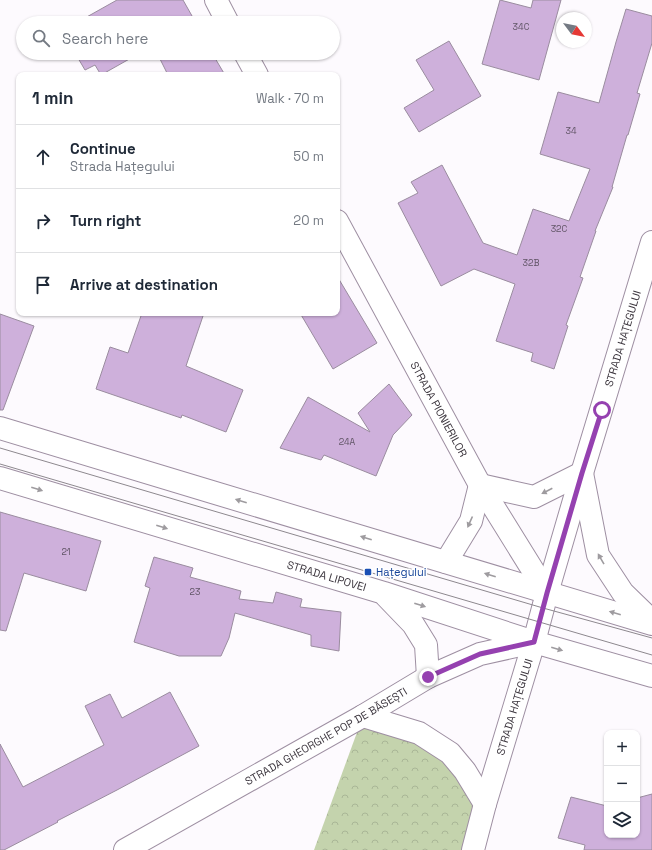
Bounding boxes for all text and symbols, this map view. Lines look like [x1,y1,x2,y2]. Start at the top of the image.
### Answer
north arrow [556,12,592,48]
search box [16,16,340,60]
house number: 34C [513,21,530,33]
icon: search [30,27,52,49]
text: Search here [62,29,148,48]
text: 1 min [32,87,74,109]
text: Walk · 70 m [256,90,324,107]
house number: 34 [565,125,577,137]
text: Continue [70,139,136,158]
icon: ahead [32,146,54,168]
text: 50 m [293,148,324,165]
text: Strada Hațegului [70,158,175,175]
icon: right [32,210,54,232]
text: Turn right [70,211,141,230]
text: 20 m [293,212,324,229]
house number: 32C [551,223,568,235]
house number: 32B [523,257,539,269]
icon: arrive [32,274,54,296]
text: Arrive at destination [70,275,218,294]
street label: STRADA HAȚEGULUI [602,289,644,388]
street label: STRADA PIONIERILOR [407,359,470,459]
route start [593,401,611,419]
house number: 24A [339,436,356,448]
one-way arrow [32,486,44,492]
one-way arrow [541,488,553,494]
one-way arrow [235,498,247,504]
one-way arrow [467,516,473,528]
one-way arrow [156,524,168,530]
one-way arrow [359,535,371,541]
house number: 21 [61,546,71,558]
one-way arrow [598,553,605,565]
street label: STRADA LIPOVEI [285,557,368,594]
place label: Hațegului [376,565,427,579]
marker: Hațegului [363,567,373,577]
one-way arrow [484,572,496,578]
house number: 23 [190,586,200,598]
one-way arrow [414,603,426,609]
one-way arrow [608,610,620,616]
one-way arrow [552,646,564,652]
street label: STRADA HAȚEGULUI [493,657,536,757]
route end [419,668,437,686]
street label: STRADA GHEORGHE POP DE BĂSEȘTI [242,684,410,788]
map controls [604,730,640,838]
button: + [604,730,640,766]
button: − [604,766,640,802]
button: layers [604,802,640,838]

